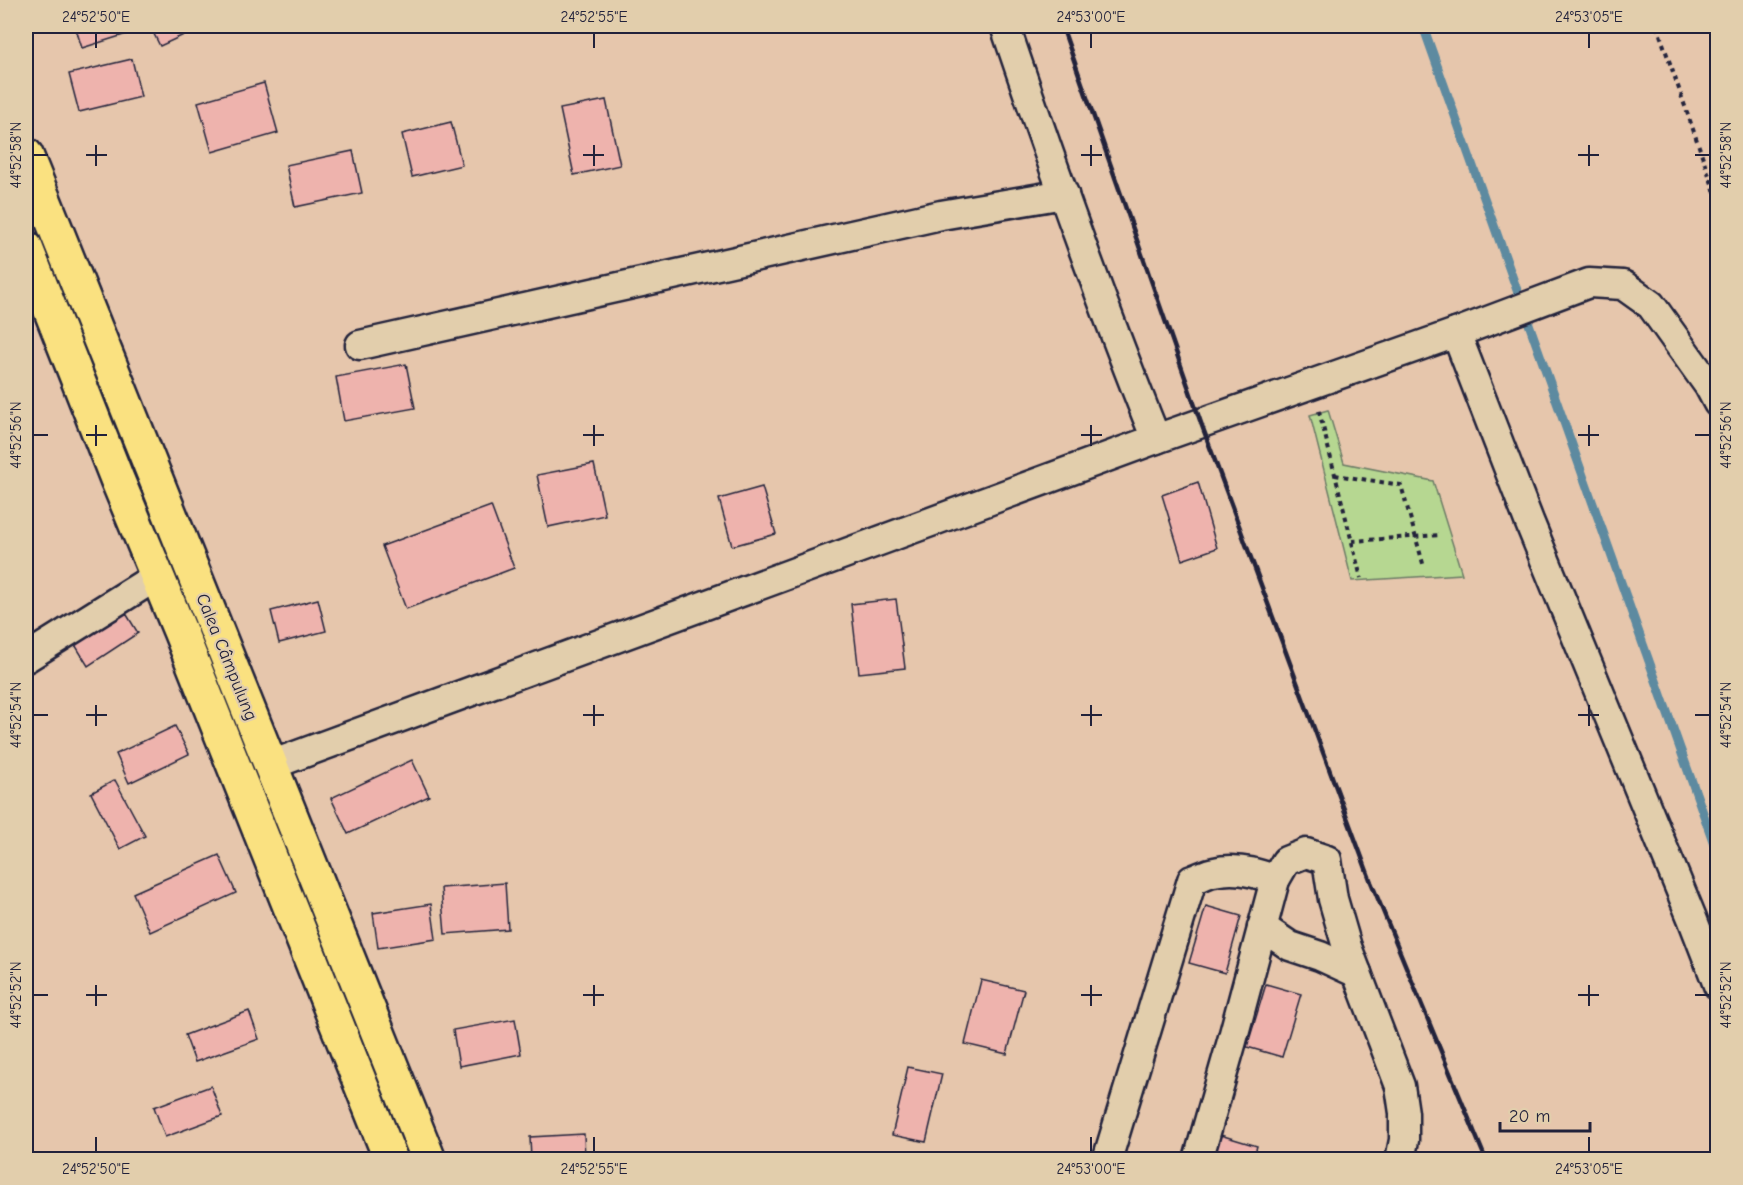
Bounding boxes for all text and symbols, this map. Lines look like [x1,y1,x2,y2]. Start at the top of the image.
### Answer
text: 24°52'50"E [62,8,130,26]
text: 24°52'55"E [560,8,628,26]
text: 24°53'00"E [1057,8,1125,26]
text: 24°53'05"E [1555,8,1623,26]
text: 44°52'58"N [7,122,25,189]
text: 44°52'58"N [1717,122,1735,189]
text: 44°52'56"N [7,401,25,469]
text: 44°52'56"N [1717,401,1735,469]
street label: Calea Câmpulung [191,591,262,724]
text: 44°52'54"N [7,682,25,748]
text: 44°52'54"N [1717,682,1735,748]
text: 44°52'52"N [7,961,25,1029]
text: 44°52'52"N [1717,961,1735,1029]
scale bar [1500,1095,1590,1133]
text: 20 m [1509,1106,1550,1127]
text: 24°52'50"E [62,1160,130,1178]
text: 24°52'55"E [560,1160,628,1178]
text: 24°53'00"E [1057,1160,1125,1178]
text: 24°53'05"E [1555,1160,1623,1178]

